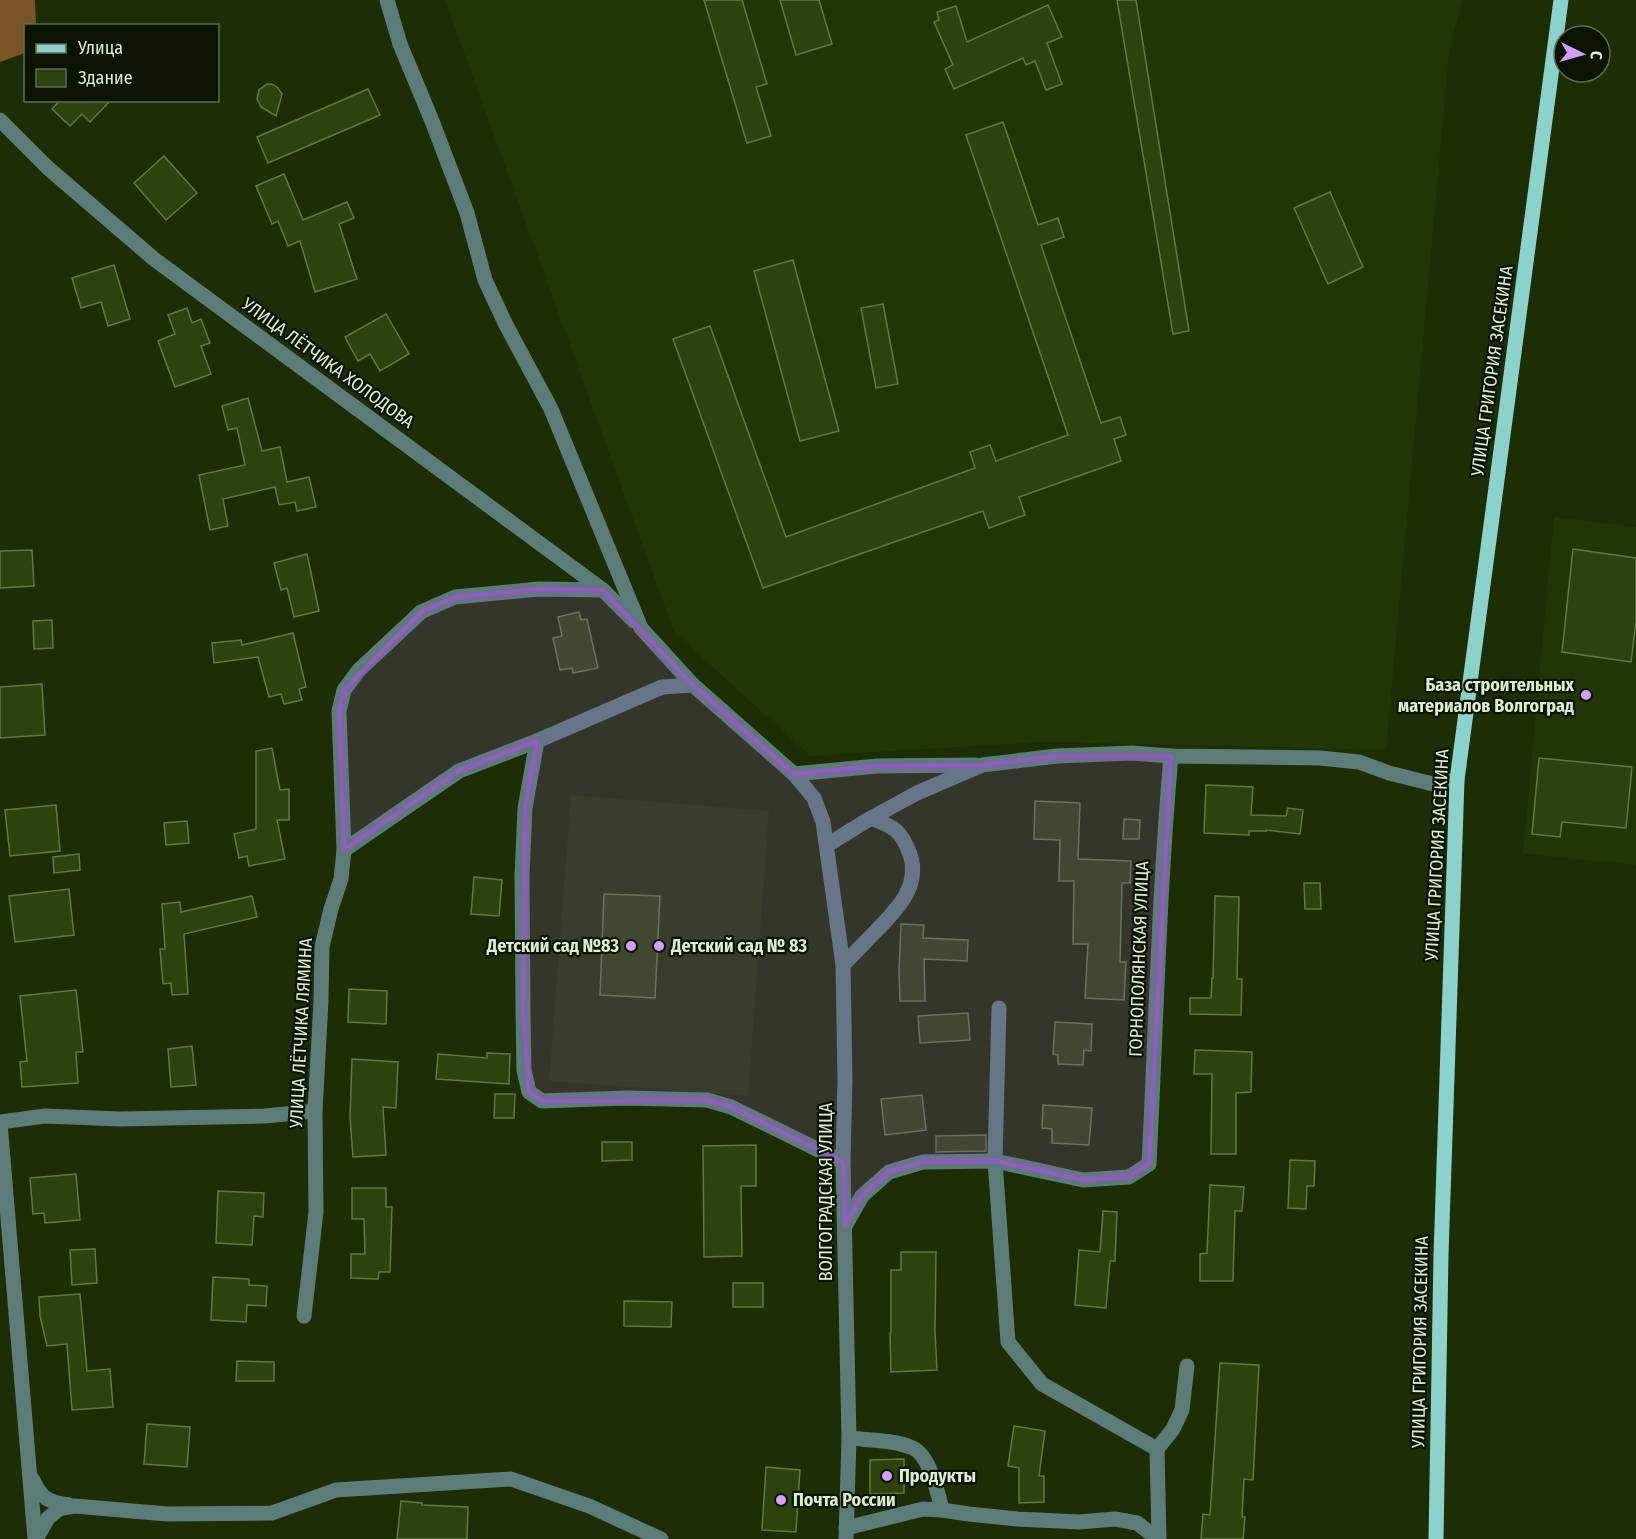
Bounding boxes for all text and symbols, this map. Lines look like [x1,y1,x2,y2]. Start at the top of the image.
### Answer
legend [24,24,219,102]
north arrow [1552,24,1612,84]
text: Улица [77,37,123,59]
text: С [1587,50,1606,61]
text: Здание [78,67,133,89]
street label: УЛИЦА ГРИГОРИЯ ЗАСЕКИНА [1466,264,1518,479]
street label: УЛИЦА ЛЁТЧИКА ХОЛОДОВА [237,292,419,433]
place label: База строительных материалов Волгоград [1398,674,1575,717]
marker: База строительных материалов Волгоград [1579,688,1593,702]
street label: УЛИЦА ГРИГОРИЯ ЗАСЕКИНА [1420,748,1454,963]
street label: ГОРНОПОЛЯНСКАЯ УЛИЦА [1125,860,1153,1057]
place label: Детский сад №83 [486,935,619,957]
place label: Детский сад № 83 [670,935,807,957]
street label: УЛИЦА ЛЁТЧИКА ЛЯМИНА [285,937,317,1130]
marker: Детский сад №83 [624,939,638,953]
marker: Детский сад № 83 [652,939,666,953]
street label: ВОЛГОГРАДСКАЯ УЛИЦА [815,1102,837,1281]
street label: УЛИЦА ГРИГОРИЯ ЗАСЕКИНА [1407,1235,1433,1449]
place label: Продукты [899,1465,976,1487]
marker: Продукты [880,1469,894,1483]
place label: Почта России [793,1489,896,1511]
marker: Почта России [774,1493,788,1507]

